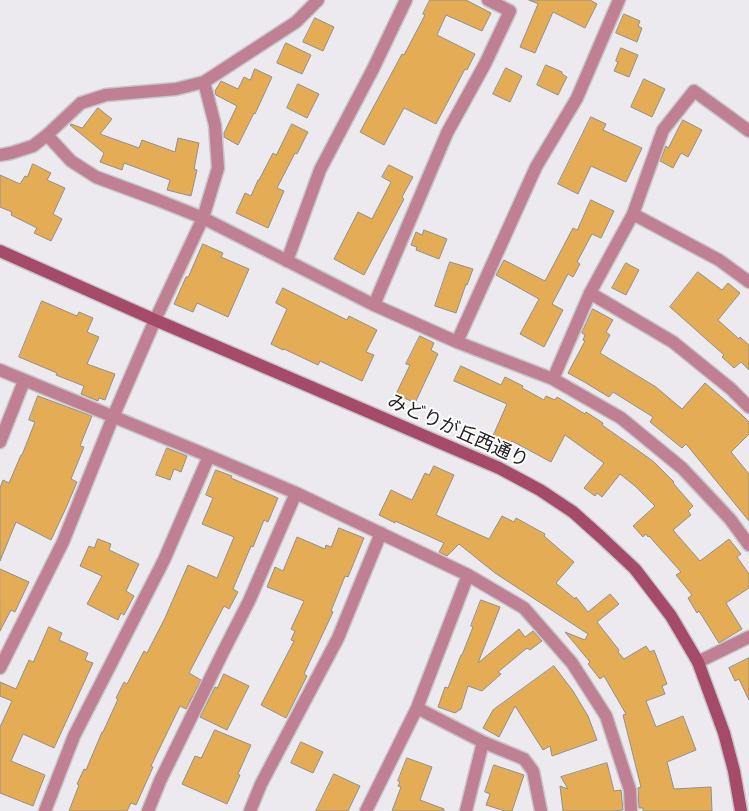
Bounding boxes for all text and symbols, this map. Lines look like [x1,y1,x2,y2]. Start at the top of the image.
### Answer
street label: みどりが丘西通り [384,390,532,472]

